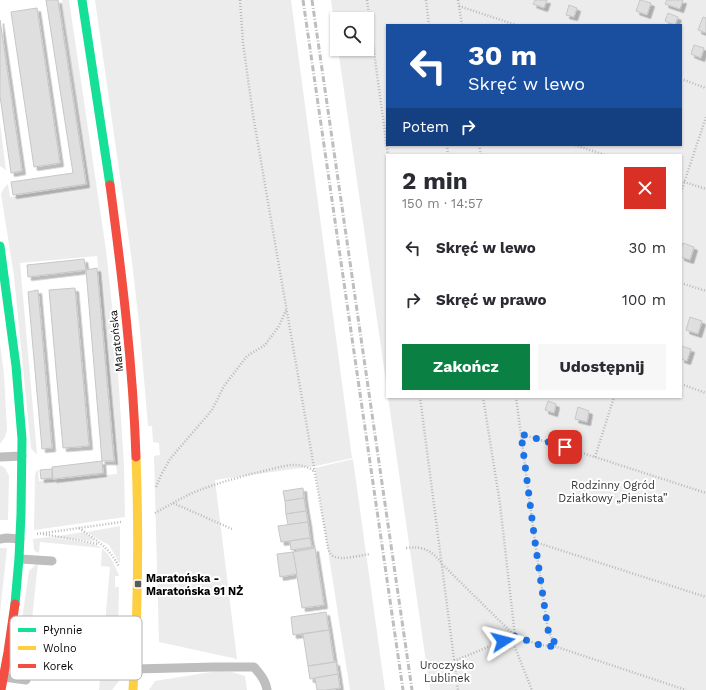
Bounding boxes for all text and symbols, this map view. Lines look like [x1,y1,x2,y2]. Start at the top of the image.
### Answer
map controls [330,12,374,56]
button: search [330,12,374,56]
text: 30 m [468,39,537,72]
icon: left [402,40,454,92]
text: Skręć w lewo [468,73,585,94]
icon: right [457,116,479,138]
text: Potem [402,118,449,136]
text: 2 min [402,167,468,195]
button: close [624,167,666,209]
text: 150 m · 14:57 [402,196,483,211]
icon: left [402,237,424,259]
text: Skręć w lewo [436,239,536,257]
text: 30 m [629,239,666,257]
icon: right [402,289,424,311]
text: Skręć w prawo [436,291,546,309]
text: 100 m [622,291,666,309]
street label: Maratońska [107,309,126,372]
button: Zakończ [402,344,530,390]
button: Udostępnij [538,344,666,390]
pin [548,430,582,464]
icon: arrive [554,436,576,458]
park label: Rodzinny Ogród Działkowy „Pienista” [558,479,668,505]
place label: Maratońska - Maratońska 91 NŻ [146,572,243,598]
marker: Maratońska - Maratońska 91 NŻ [133,579,143,589]
legend [10,616,142,680]
position arrow [482,620,524,662]
text: Płynnie [43,624,82,637]
text: Wolno [43,642,77,655]
park label: Uroczysko Lublinek [420,659,474,685]
text: Korek [43,660,73,673]

